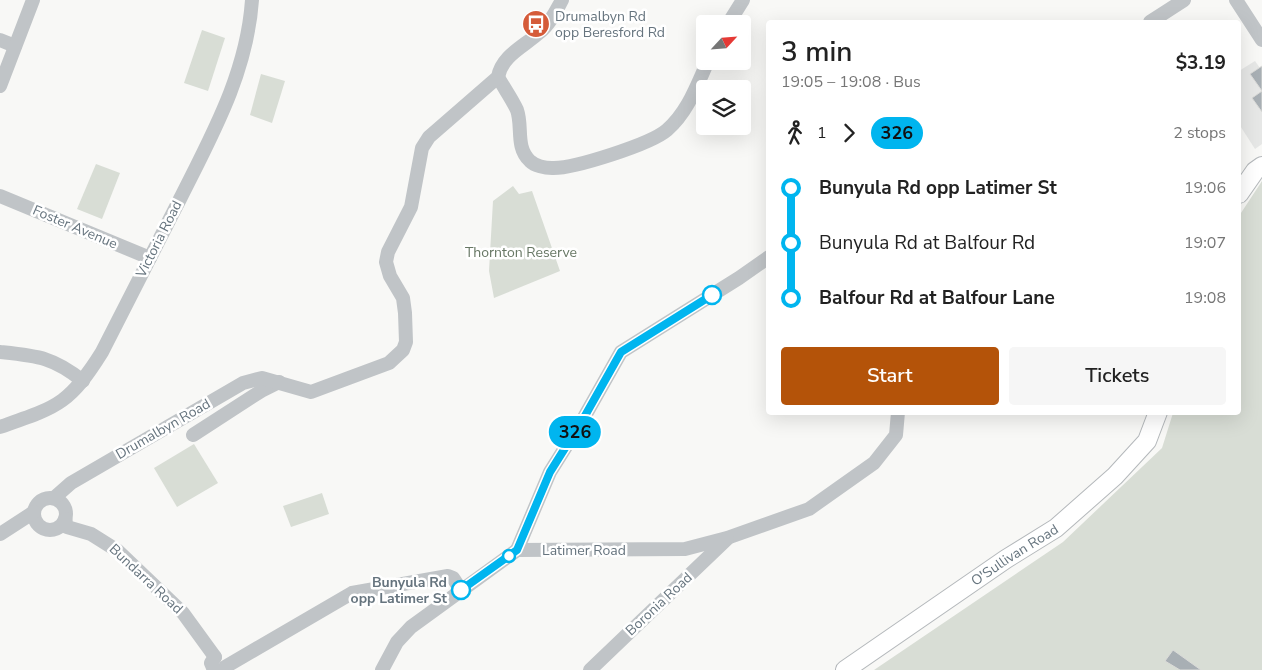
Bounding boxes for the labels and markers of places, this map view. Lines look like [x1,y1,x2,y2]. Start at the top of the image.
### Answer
place label: Drumalbyn Rd opp Beresford Rd [555,7,665,42]
bus stop icon: Drumalbyn Rd opp Beresford Rd [521,9,551,39]
unlabelled marker [702,285,722,305]
unlabelled marker [502,549,516,563]
place label: Bunyula Rd opp Latimer St [351,573,448,608]
marker: Bunyula Rd opp Latimer St [451,580,471,600]

